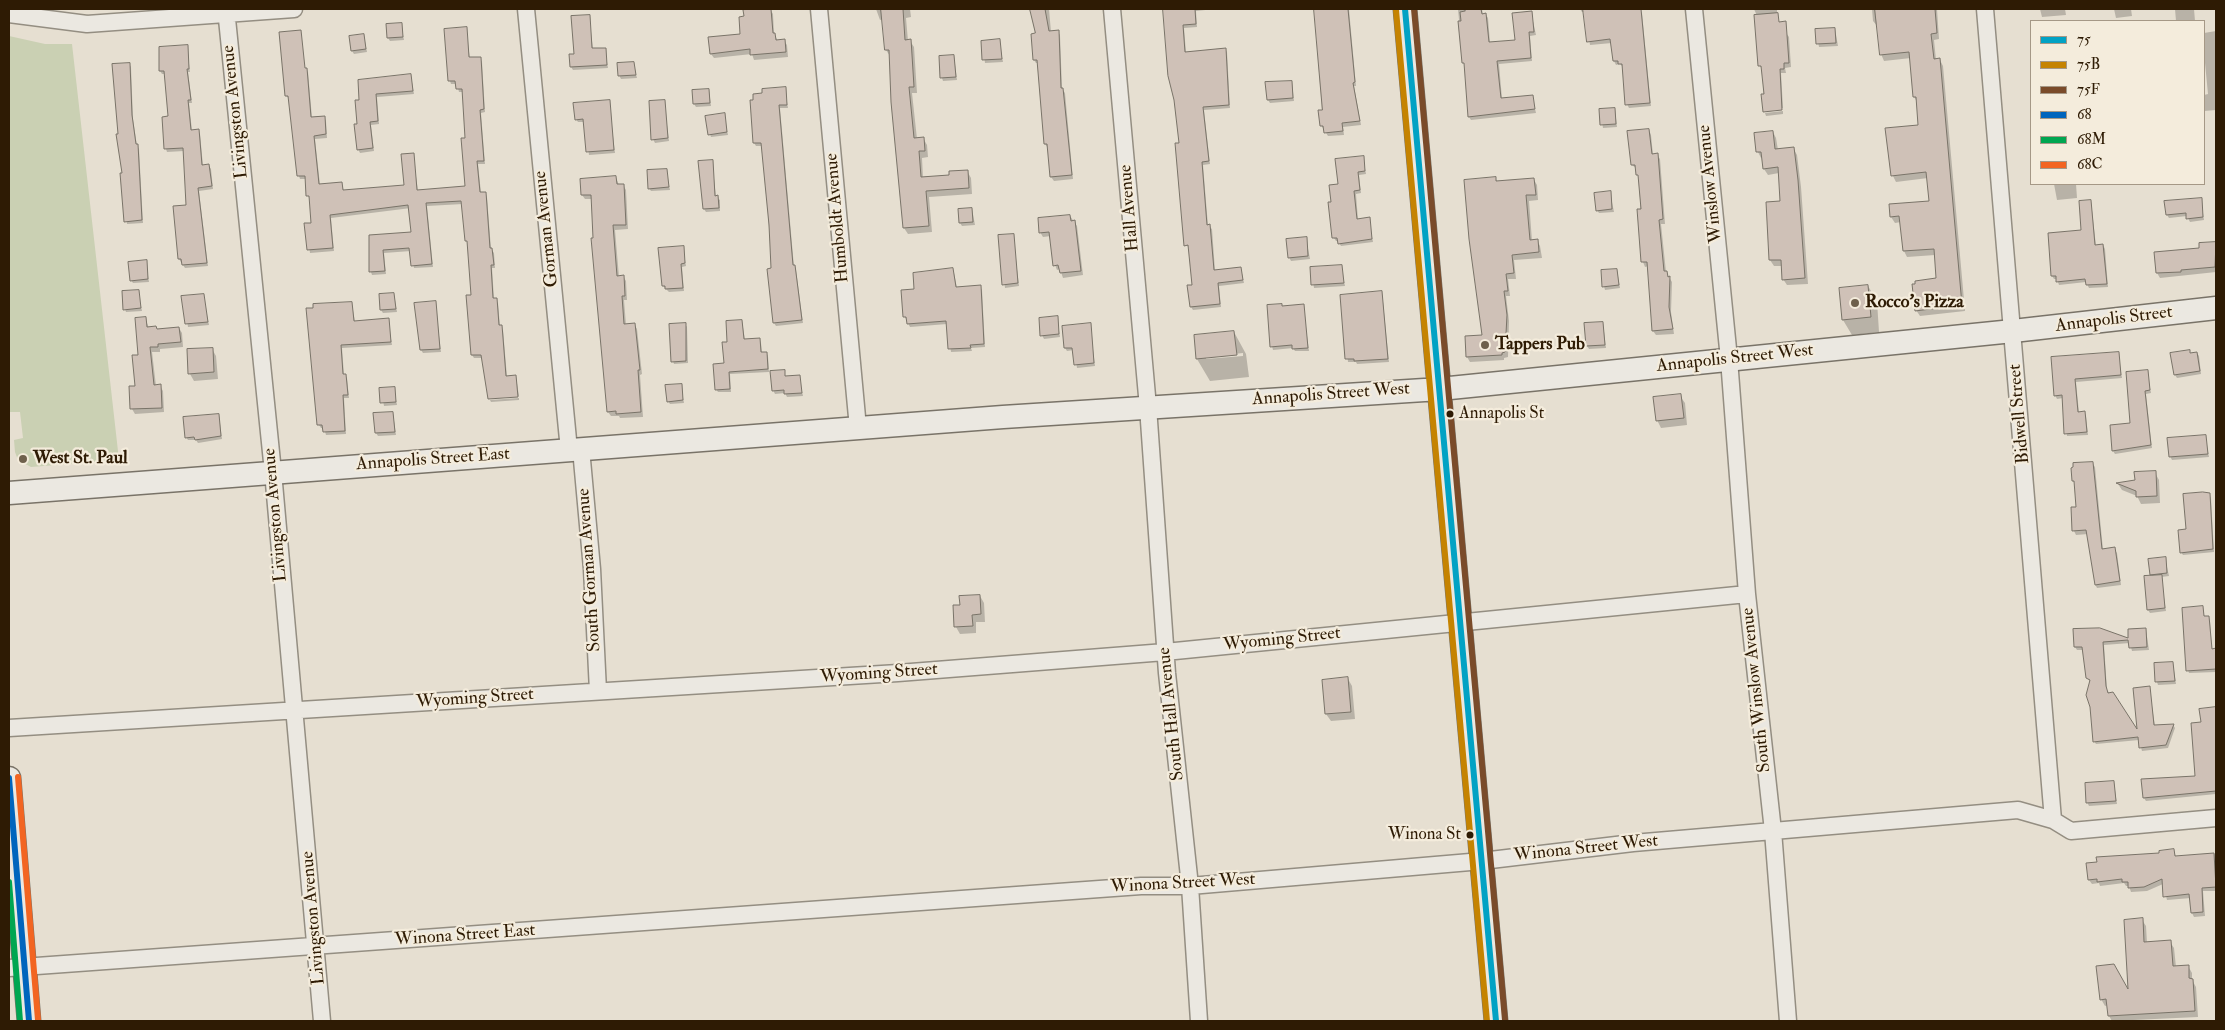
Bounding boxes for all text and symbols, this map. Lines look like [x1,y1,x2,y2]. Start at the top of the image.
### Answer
legend [2030,20,2205,185]
text: 75 [2077,30,2090,49]
street label: Livingston Avenue [218,44,254,180]
text: 75B [2077,55,2100,74]
text: 75F [2077,80,2100,99]
text: 68 [2077,105,2092,124]
street label: Winslow Avenue [1694,124,1728,244]
text: 68M [2077,130,2106,149]
street label: Humboldt Avenue [822,152,854,284]
text: 68C [2077,155,2103,174]
street label: Hall Avenue [1115,164,1145,252]
street label: Gorman Avenue [530,170,564,288]
place label: Rocco's Pizza [1865,292,1964,314]
marker: Rocco's Pizza [1849,297,1861,309]
street label: Annapolis Street [2054,302,2174,338]
place label: Tappers Pub [1495,334,1585,356]
marker: Tappers Pub [1479,339,1491,351]
street label: Annapolis Street West [1655,340,1815,378]
street label: Bidwell Street [2005,363,2035,465]
street label: Annapolis Street West [1252,379,1410,411]
place label: Annapolis St [1459,404,1544,424]
marker: Annapolis St [1445,409,1455,419]
street label: Annapolis Street East [355,444,511,476]
street label: Livingston Avenue [259,447,293,583]
place label: West St. Paul [33,448,128,470]
marker: West St. Paul [17,453,29,465]
street label: South Gorman Avenue [574,487,606,653]
street label: South Winslow Avenue [1738,607,1776,773]
street label: Wyoming Street [1222,623,1342,657]
street label: South Hall Avenue [1154,646,1190,782]
street label: Wyoming Street [819,659,939,689]
street label: Wyoming Street [415,684,535,714]
place label: Winona St [1388,825,1461,845]
marker: Winona St [1465,830,1475,840]
street label: Winona Street West [1513,831,1659,867]
street label: Livingston Avenue [297,850,331,986]
street label: Winona Street West [1110,869,1256,899]
street label: Winona Street East [394,920,536,952]

